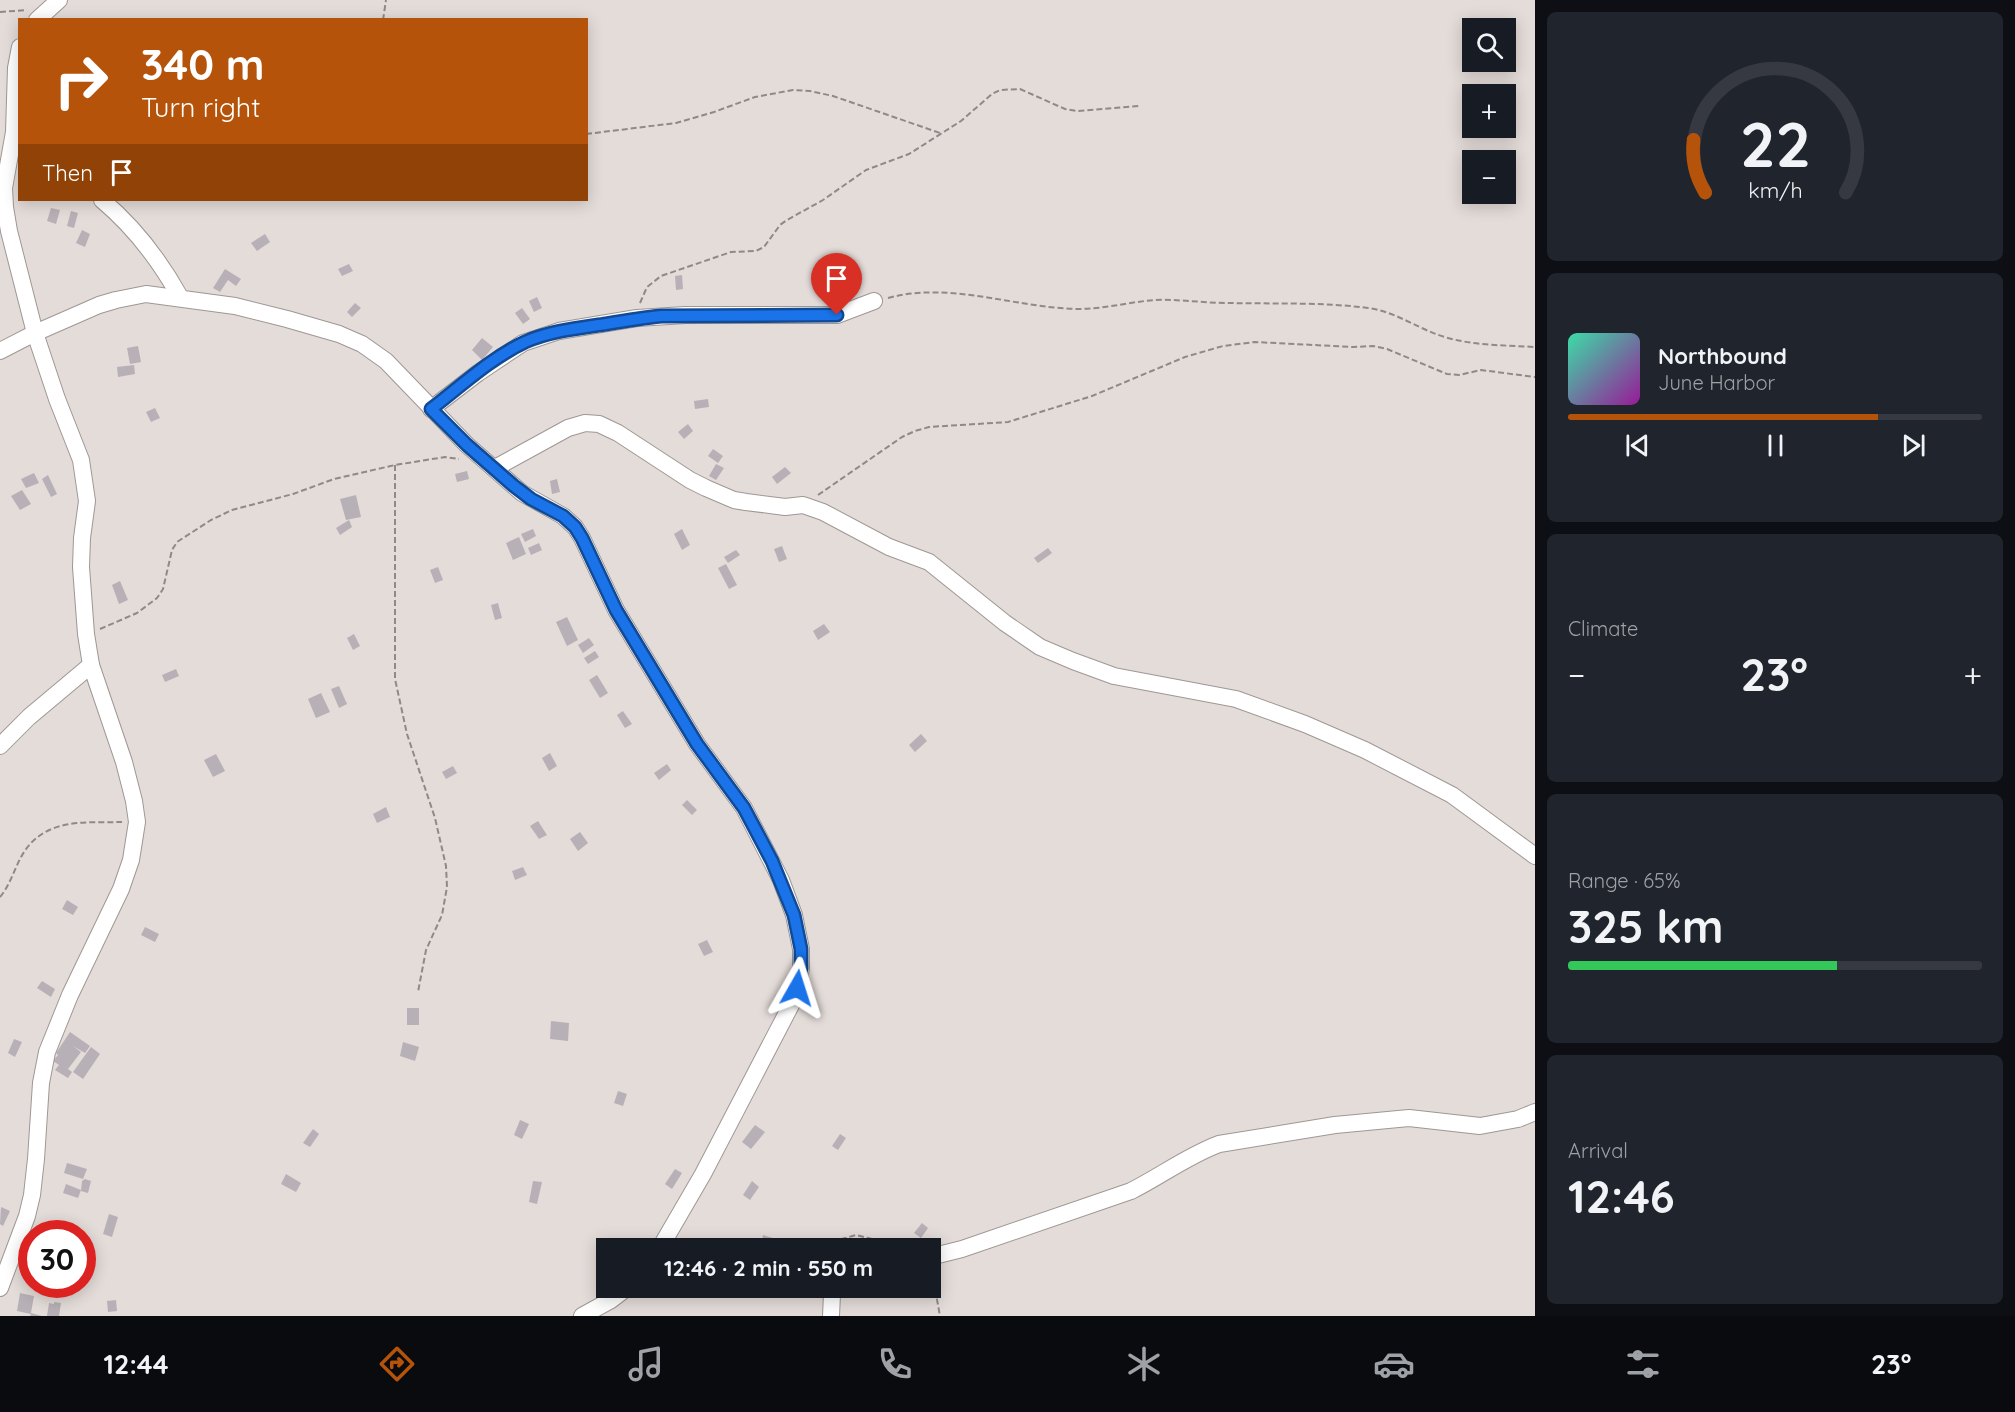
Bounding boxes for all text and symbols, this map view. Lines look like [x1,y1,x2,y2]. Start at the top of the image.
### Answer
map controls [1462,18,1516,204]
button: search [1462,18,1516,72]
text: 340 m [141,38,265,91]
icon: right [42,42,120,120]
button: + [1462,84,1516,138]
text: Turn right [141,90,260,124]
text: 22 [1739,106,1811,184]
button: − [1462,150,1516,204]
icon: arrive [105,156,138,189]
text: Then [42,159,93,187]
text: km/h [1748,178,1802,204]
pin [811,253,862,315]
icon: arrive [820,262,853,295]
text: Northbound [1658,342,1787,370]
text: June Harbor [1658,370,1775,395]
icon: previous [1621,429,1654,462]
icon: pause [1759,429,1792,462]
icon: next [1897,429,1930,462]
text: Climate [1568,616,1638,641]
text: 23° [1741,646,1808,702]
text: − [1568,654,1585,695]
text: + [1963,654,1982,695]
text: Range · 65% [1568,868,1681,893]
text: 325 km [1568,898,1723,954]
position arrow [765,956,829,1020]
text: Arrival [1568,1138,1628,1163]
text: 12:46 [1568,1168,1675,1224]
speed limit sign: 30 [18,1220,96,1298]
text: 12:46 · 2 min · 550 m [664,1254,873,1282]
icon: directions [376,1343,418,1385]
icon: music [625,1343,667,1385]
icon: phone [874,1343,916,1385]
icon: climate [1123,1343,1165,1385]
icon: car [1373,1343,1415,1385]
icon: filters [1622,1343,1664,1385]
text: 12:44 [104,1347,169,1381]
text: 23° [1871,1347,1911,1381]

